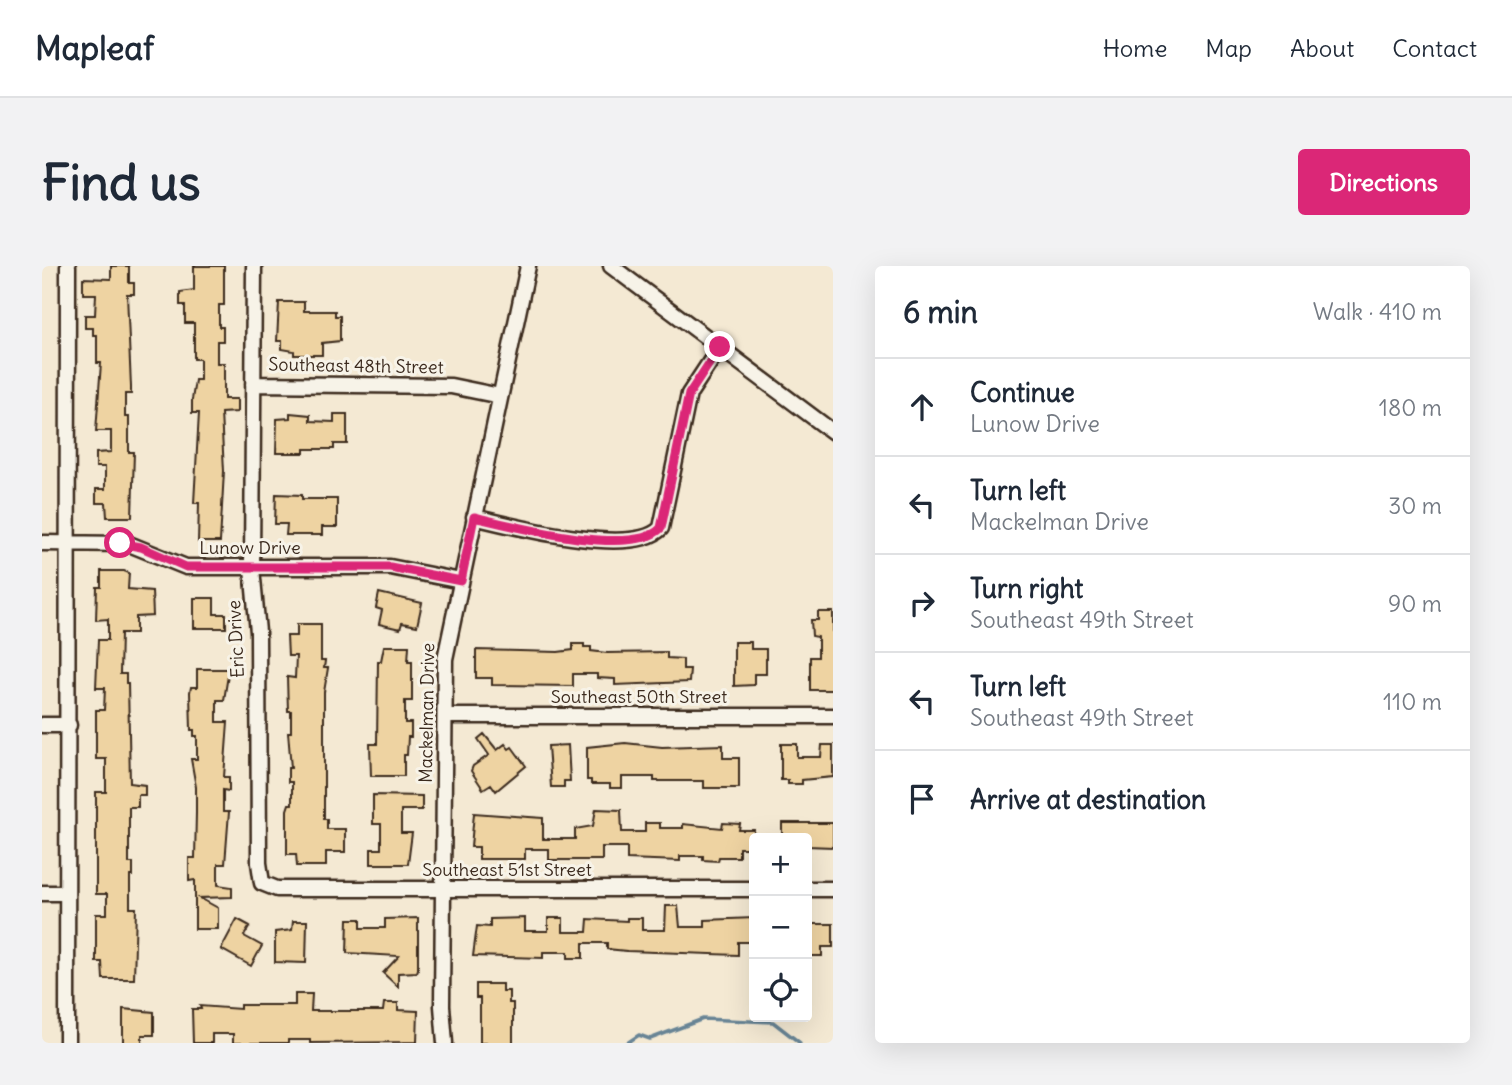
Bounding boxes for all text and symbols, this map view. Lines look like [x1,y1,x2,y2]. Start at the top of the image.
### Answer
text: Mapleaf [35,27,154,69]
text: Home [1103,33,1167,63]
text: Map [1205,33,1252,63]
text: About [1290,33,1354,63]
text: Contact [1392,33,1477,63]
button: Directions [1298,149,1470,215]
text: Find us [42,152,200,213]
text: 6 min [903,293,978,331]
text: Walk · 410 m [1313,297,1442,326]
route end [704,331,735,362]
street label: Southeast 48th Street [268,352,444,379]
text: Continue [970,376,1075,409]
icon: ahead [903,388,941,426]
text: 180 m [1379,393,1442,422]
text: Lunow Drive [970,409,1100,438]
text: Turn left [970,474,1066,507]
icon: left [903,486,941,524]
text: 30 m [1388,491,1442,520]
text: Mackelman Drive [970,507,1149,536]
route start [104,527,135,558]
street label: Lunow Drive [199,536,301,559]
text: Turn right [970,572,1083,605]
icon: right [903,584,941,622]
text: 90 m [1388,589,1442,618]
street label: Eric Drive [222,600,249,679]
text: Southeast 49th Street [970,605,1194,634]
street label: Mackelman Drive [414,643,439,783]
text: Turn left [970,670,1066,703]
icon: left [903,682,941,720]
street label: Southeast 50th Street [551,685,727,708]
text: 110 m [1383,687,1442,716]
text: Southeast 49th Street [970,703,1194,732]
icon: arrive [903,780,941,818]
text: Arrive at destination [970,783,1206,816]
map controls [749,833,812,1022]
button: + [749,833,812,896]
street label: Southeast 51st Street [422,858,592,881]
button: − [749,896,812,959]
button: locate [749,959,812,1022]

